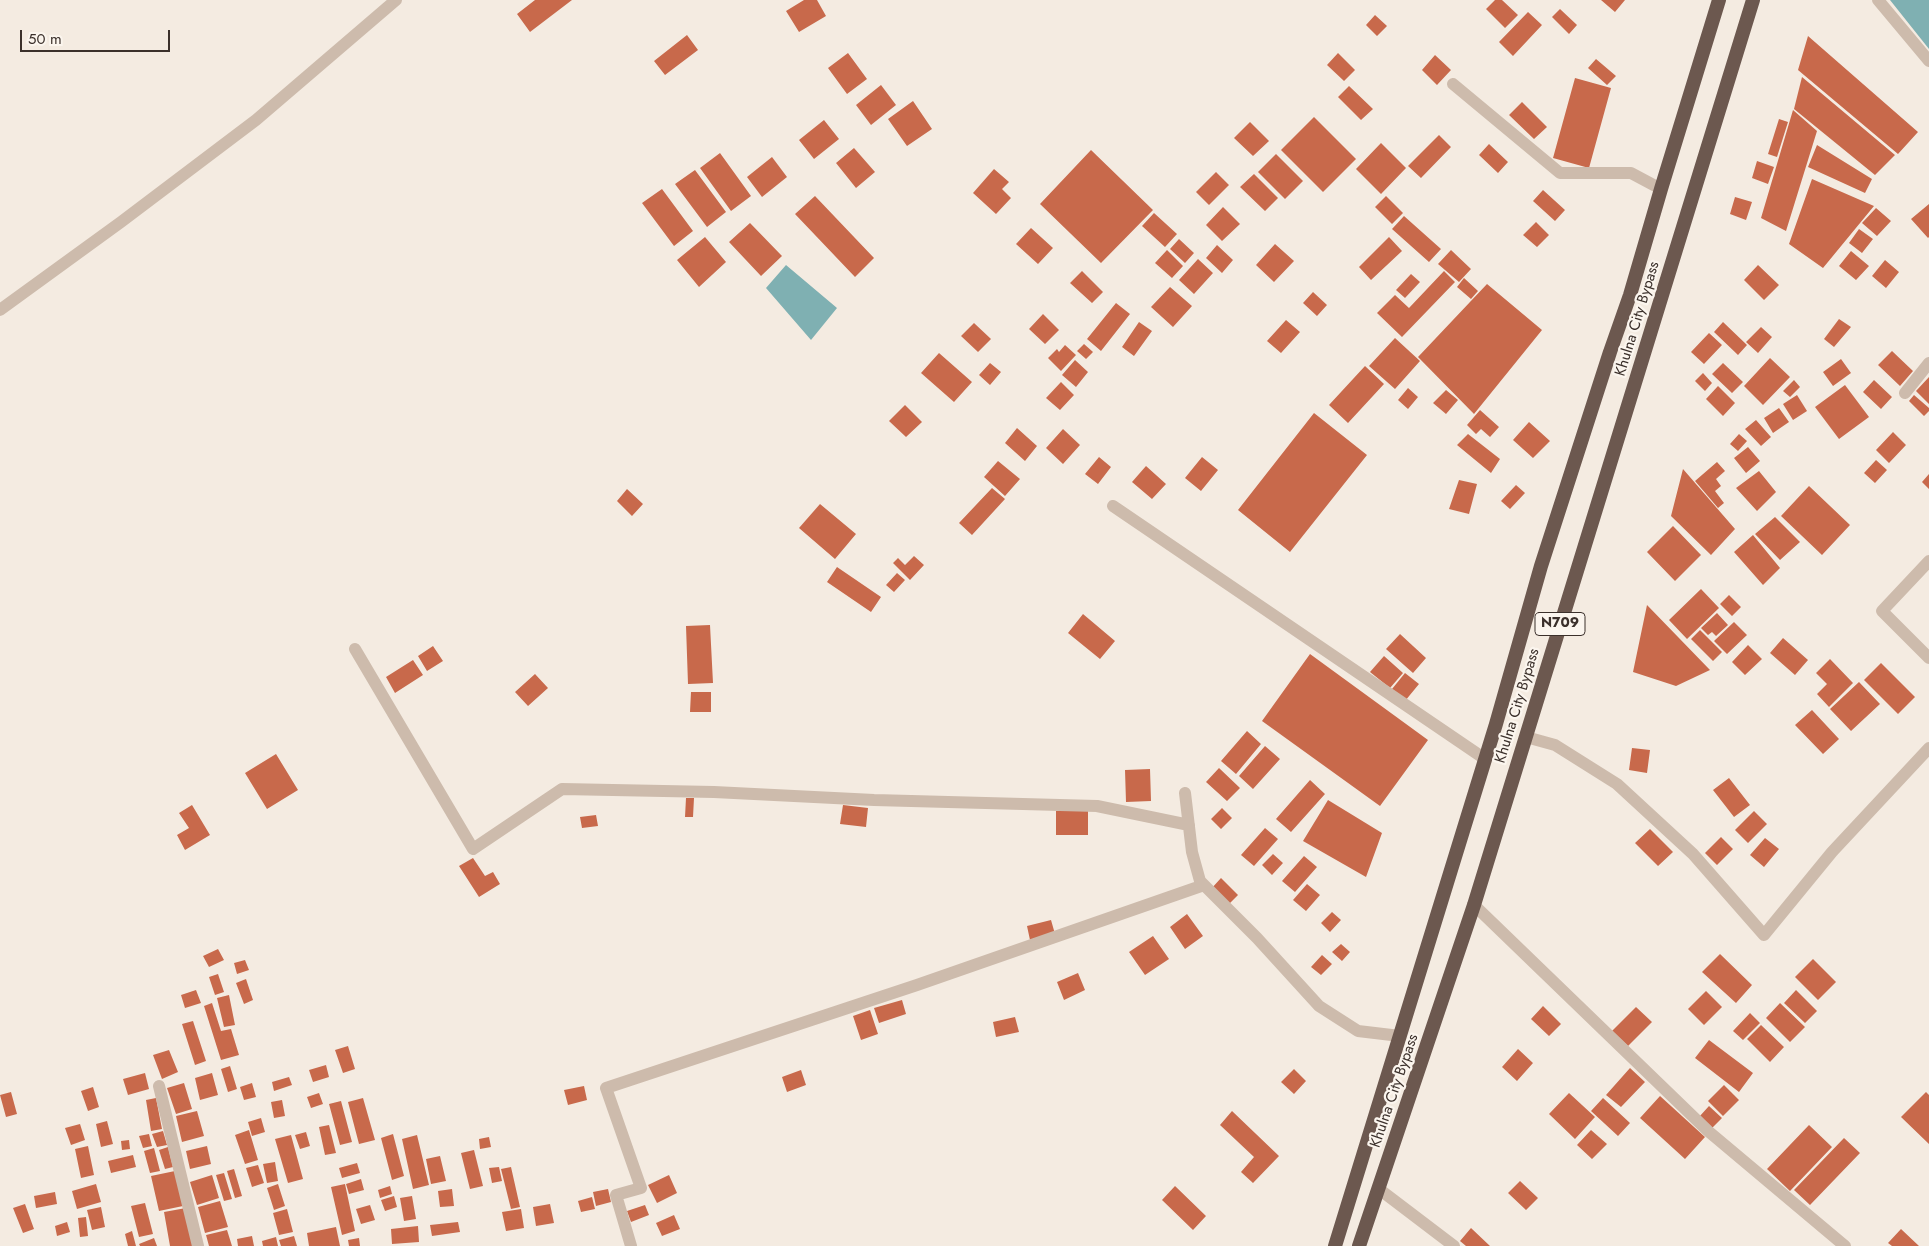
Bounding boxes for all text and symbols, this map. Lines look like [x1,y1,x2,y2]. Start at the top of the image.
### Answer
scale bar [22,20,172,52]
text: 50 m [28,28,62,50]
street label: Khulna City Bypass [1612,259,1664,379]
road number: N709 [1535,612,1585,636]
street label: Khulna City Bypass [1492,646,1544,766]
street label: Khulna City Bypass [1367,1032,1423,1150]

